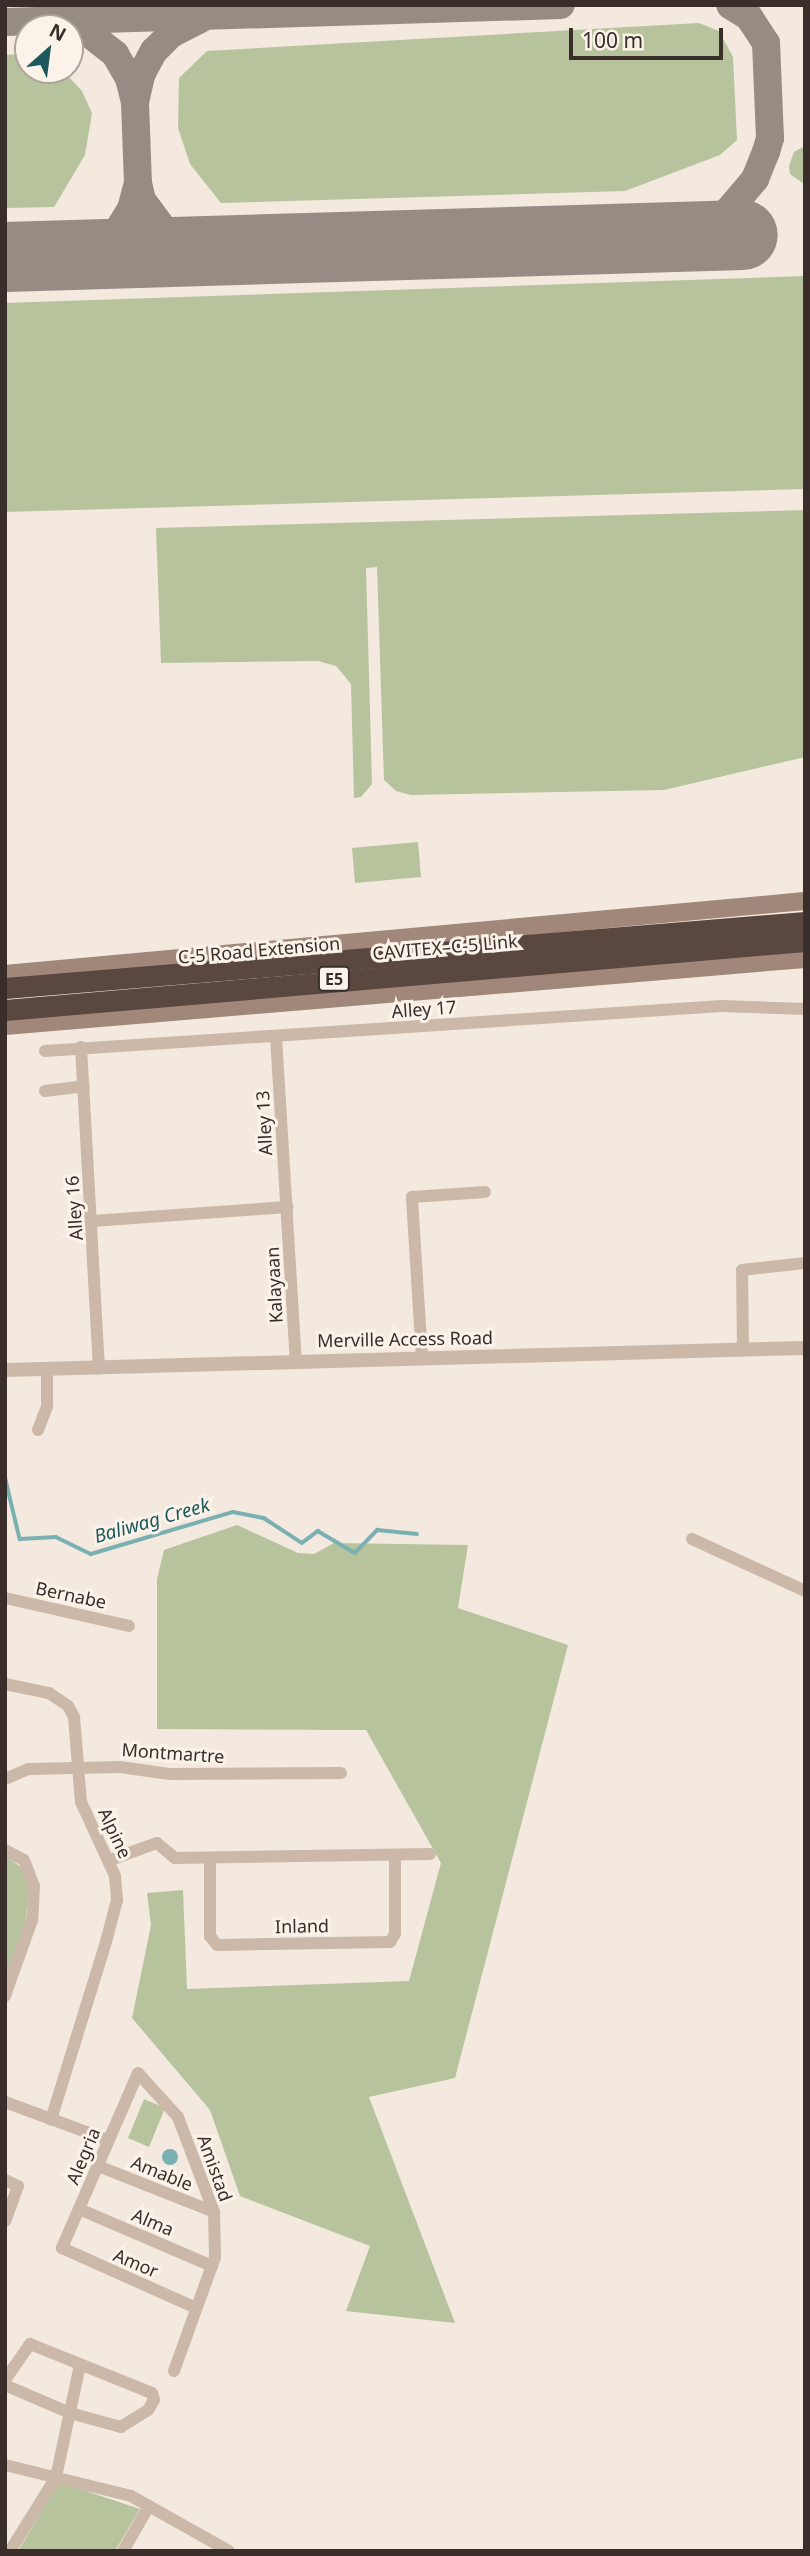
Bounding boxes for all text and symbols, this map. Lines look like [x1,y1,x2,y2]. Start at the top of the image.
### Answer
north arrow [14,14,84,84]
scale bar [572,14,726,58]
text: N [45,17,71,47]
text: 100 m [582,26,643,54]
street label: CAVITEX–C-5 Link [372,930,518,964]
street label: C-5 Road Extension [177,932,341,968]
road number: E5 [316,967,352,992]
street label: Alley 17 [391,996,457,1022]
street label: Alley 13 [252,1090,276,1156]
street label: Alley 16 [61,1175,87,1241]
street label: Kalayaan [261,1246,287,1324]
street label: Merville Access Road [317,1327,493,1351]
water label: Baliwag Creek [92,1494,212,1548]
street label: Bernabe [34,1577,108,1613]
street label: Montmartre [121,1739,225,1767]
street label: Alpine [94,1804,136,1862]
street label: Inland [275,1915,329,1937]
street label: Alegria [61,2124,105,2188]
street label: Amistad [193,2132,237,2204]
street label: Amable [128,2151,196,2195]
street label: Alma [129,2204,177,2240]
street label: Amor [110,2244,162,2282]

